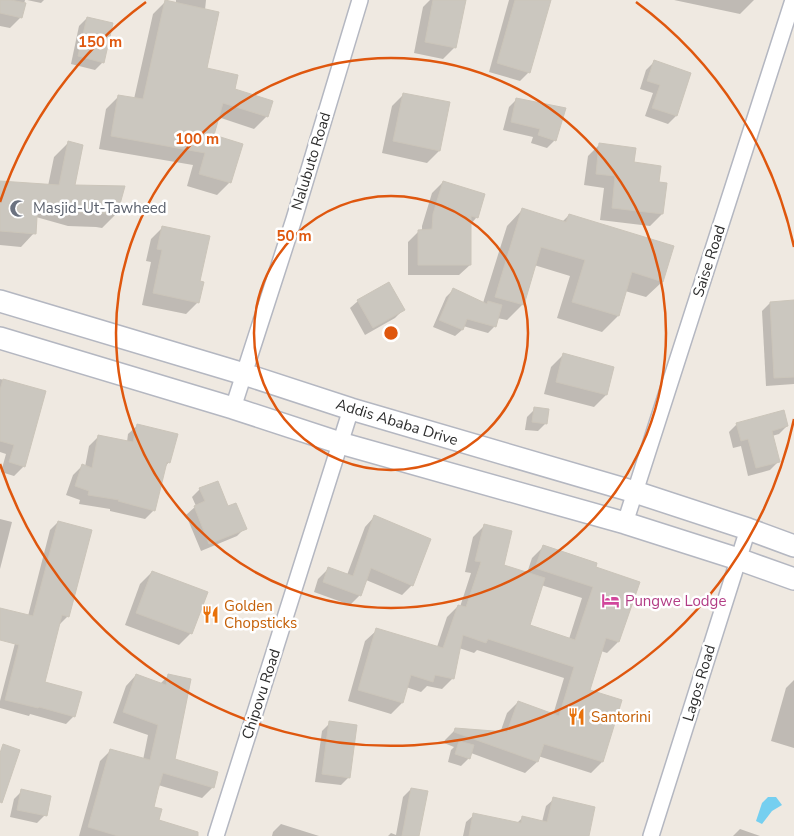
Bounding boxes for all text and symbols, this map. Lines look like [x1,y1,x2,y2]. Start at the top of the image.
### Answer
text: 150 m [78,32,122,52]
street label: Nalubuto Road [287,110,335,212]
text: 100 m [175,129,219,149]
mosque icon: Masjid-Ut-Tawheed [9,198,29,218]
place label: Masjid-Ut-Tawheed [33,198,166,218]
street label: Saise Road [688,222,730,300]
text: 50 m [276,226,312,246]
centre of rings [382,324,400,342]
street label: Addis Ababa Drive [334,394,461,450]
hotel icon: Pungwe Lodge [601,591,621,611]
place label: Pungwe Lodge [625,591,726,611]
place label: Golden Chopsticks [224,596,297,633]
restaurant icon: Golden Chopsticks [200,605,220,625]
street label: Lagos Road [678,642,720,724]
street label: Chipovu Road [237,646,285,742]
restaurant icon: Santorini [567,707,587,727]
place label: Santorini [591,707,651,727]

